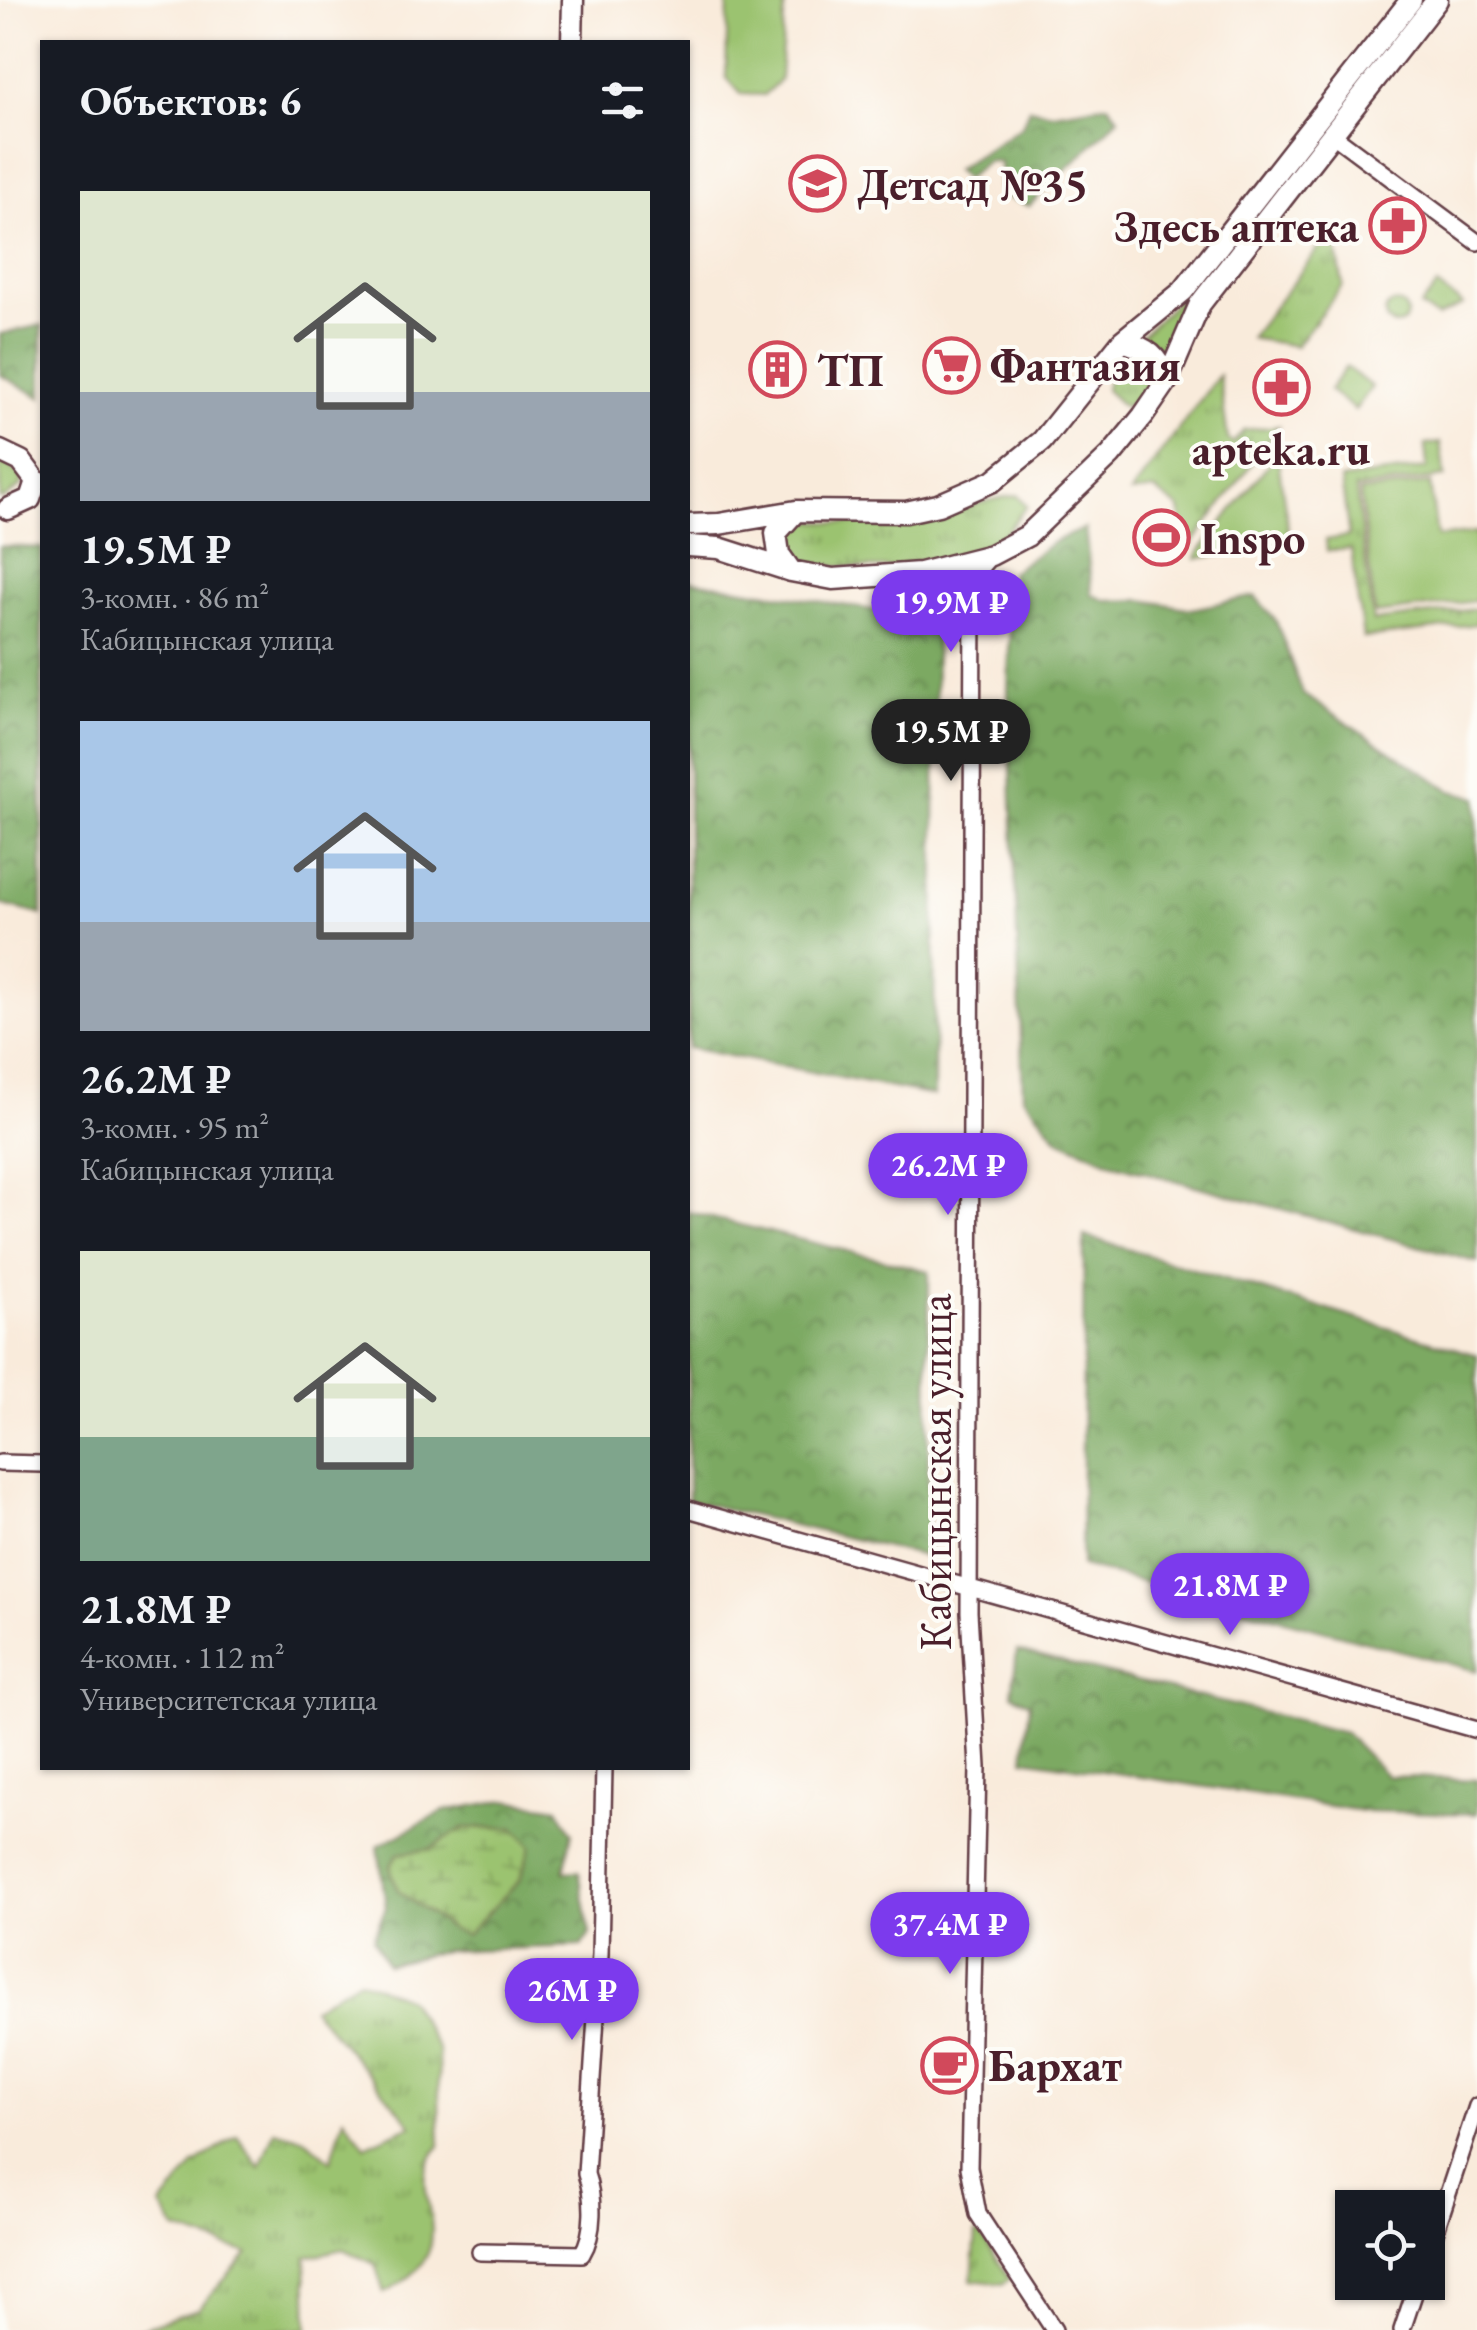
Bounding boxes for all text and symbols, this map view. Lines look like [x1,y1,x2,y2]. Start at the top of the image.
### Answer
text: Объектов: 6 [80,73,301,128]
icon: filters [595,73,650,128]
school or university icon: Детсад №35 [788,154,848,214]
place label: Детсад №35 [857,155,1088,213]
pharmacy icon: Здесь аптека [1368,196,1428,256]
place label: Здесь аптека [1113,197,1359,255]
icon: home [275,256,455,436]
supermarket icon: Фантазия [921,335,981,395]
place label: Фантазия [990,336,1181,394]
building icon: ТП [748,340,808,400]
place label: ТП [817,341,884,399]
pharmacy icon: apteka.ru [1251,357,1311,417]
place label: apteka.ru [1192,420,1370,478]
sports icon: Inspo [1131,508,1191,568]
place label: Inspo [1200,509,1305,567]
text: 19.5M ₽ [80,521,231,576]
pin: 19.9M ₽ [859,570,1043,655]
text: 3-комн. · 86 m² [80,576,269,618]
text: 19.9M ₽ [893,581,1009,623]
text: Кабицынская улица [80,618,334,660]
pin: 19.5M ₽ [859,699,1043,784]
text: 19.5M ₽ [893,710,1009,752]
icon: home [275,786,455,966]
text: 26.2M ₽ [80,1051,231,1106]
text: 3-комн. · 95 m² [80,1106,269,1148]
pin: 26.2M ₽ [856,1133,1040,1218]
text: 26.2M ₽ [890,1144,1006,1186]
text: Кабицынская улица [80,1148,334,1190]
street label: Кабицынская улица [906,1294,964,1650]
icon: home [275,1316,455,1496]
pin: 21.8M ₽ [1138,1553,1322,1638]
text: 21.8M ₽ [1172,1564,1288,1606]
text: 21.8M ₽ [80,1581,231,1636]
text: 4-комн. · 112 m² [80,1636,285,1678]
text: Университетская улица [80,1678,377,1720]
pin: 37.4M ₽ [858,1892,1042,1977]
text: 37.4M ₽ [892,1903,1008,1945]
pin: 26M ₽ [502,1958,642,2043]
text: 26M ₽ [527,1969,617,2011]
cafe icon: Бархат [919,2035,979,2095]
place label: Бархат [988,2036,1122,2094]
map controls [1335,2190,1445,2300]
button: locate [1335,2190,1445,2300]

